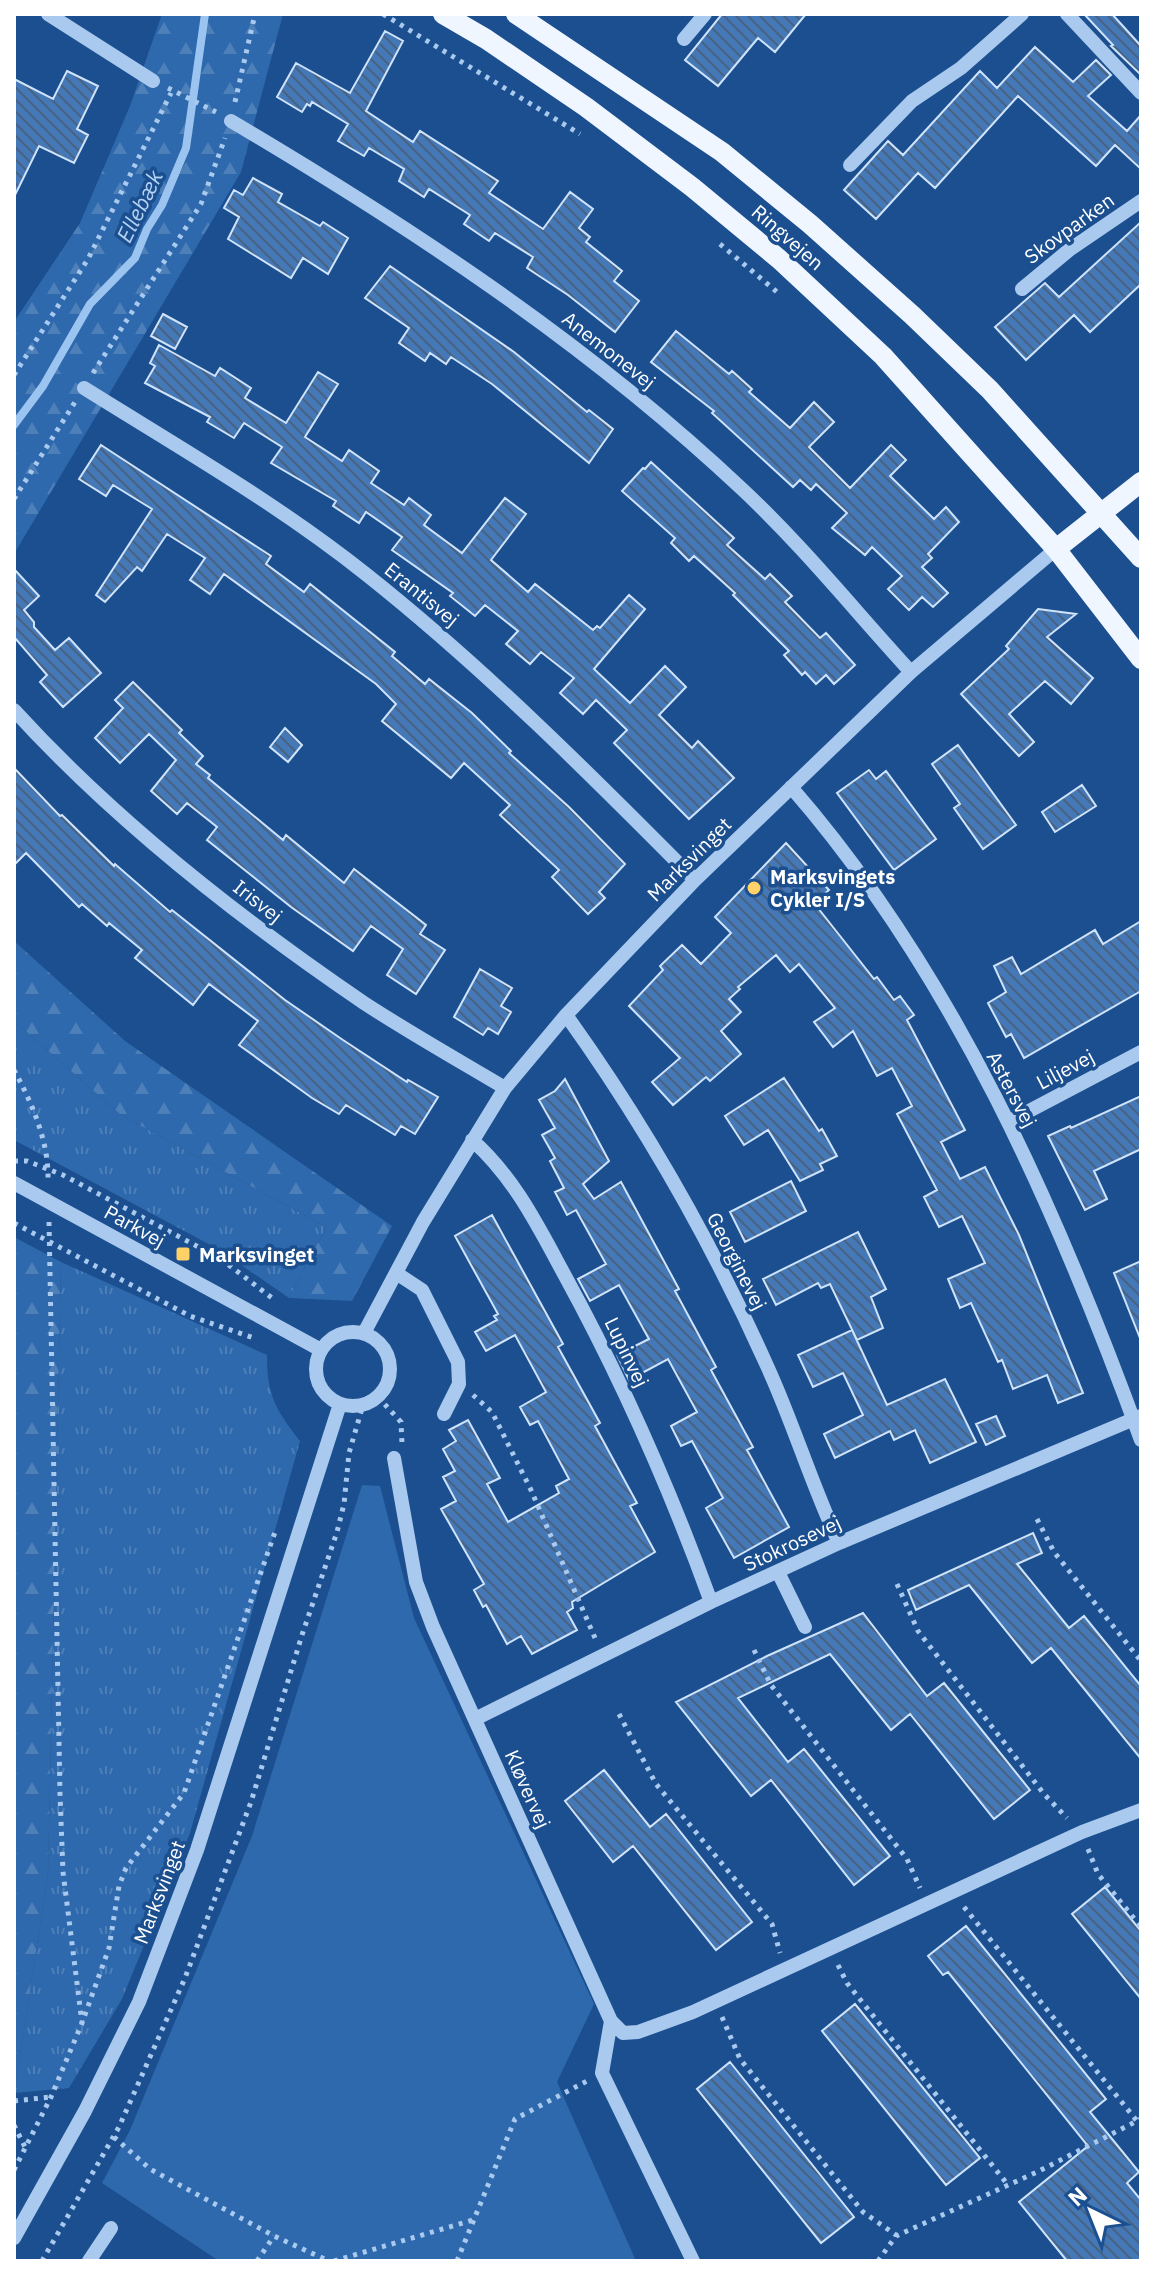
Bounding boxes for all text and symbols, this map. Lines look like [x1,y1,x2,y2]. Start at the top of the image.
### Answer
water label: Ellebæk [109,165,169,247]
street label: Skovparken [1019,186,1119,270]
street label: Ringvejen [746,198,830,276]
street label: Anemonevej [557,305,661,395]
street label: Erantisvej [379,556,465,632]
street label: Marksvinget [641,811,737,907]
place label: Marksvingets Cykler I/S [770,863,895,913]
street label: Irisvej [228,873,288,929]
marker: Marksvingets Cykler I/S [745,879,763,897]
street label: Liljevej [1031,1043,1099,1095]
street label: Astersvej [981,1046,1043,1132]
street label: Parkvej [100,1198,170,1254]
street label: Georginevej [701,1207,773,1315]
place label: Marksvinget [199,1241,314,1268]
marker: Marksvinget [174,1245,192,1263]
street label: Lupinvej [599,1313,655,1391]
street label: Stokrosevej [739,1509,845,1577]
street label: Kløvervej [499,1746,557,1832]
street label: Marksvinget [127,1836,191,1948]
north arrow [1051,2171,1131,2251]
text: N [1061,2180,1093,2212]

